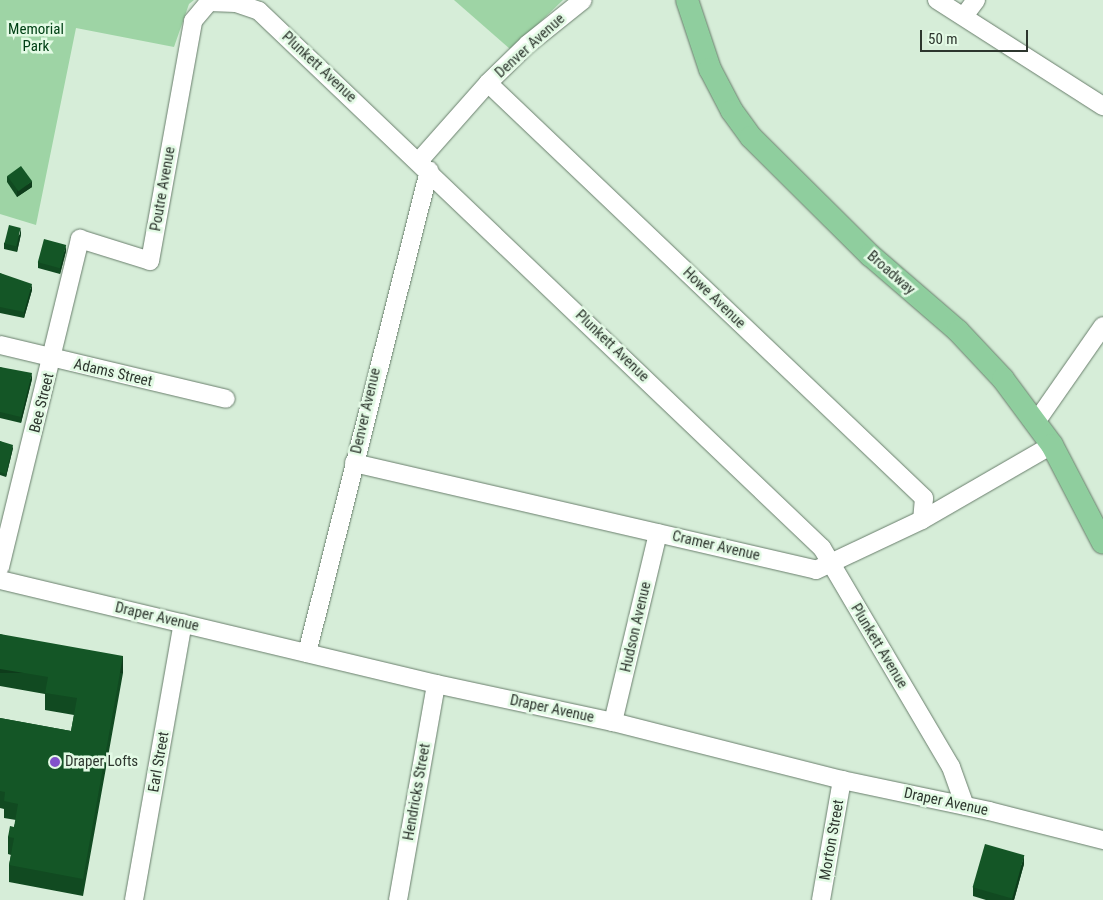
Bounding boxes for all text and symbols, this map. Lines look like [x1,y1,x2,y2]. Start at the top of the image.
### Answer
street label: Denver Avenue [491,10,569,82]
park label: Memorial Park [8,20,64,55]
scale bar [923,20,1030,52]
street label: Plunkett Avenue [278,28,360,106]
text: 50 m [928,30,958,48]
street label: Poutre Avenue [147,145,179,233]
street label: Broadway [863,247,919,299]
street label: Howe Avenue [679,264,749,332]
street label: Plunkett Avenue [571,306,653,386]
street label: Adams Street [72,355,154,391]
street label: Denver Avenue [347,366,385,456]
street label: Bee Street [26,371,58,435]
street label: Cramer Avenue [670,527,762,565]
street label: Hudson Avenue [617,580,655,674]
street label: Draper Avenue [113,599,201,635]
street label: Plunkett Avenue [847,600,911,692]
street label: Draper Avenue [508,691,596,727]
street label: Earl Street [145,730,173,794]
street label: Hendricks Street [400,742,434,842]
place label: Draper Lofts [65,753,138,771]
marker: Draper Lofts [49,756,61,768]
street label: Draper Avenue [902,784,990,820]
street label: Morton Street [816,798,848,882]

